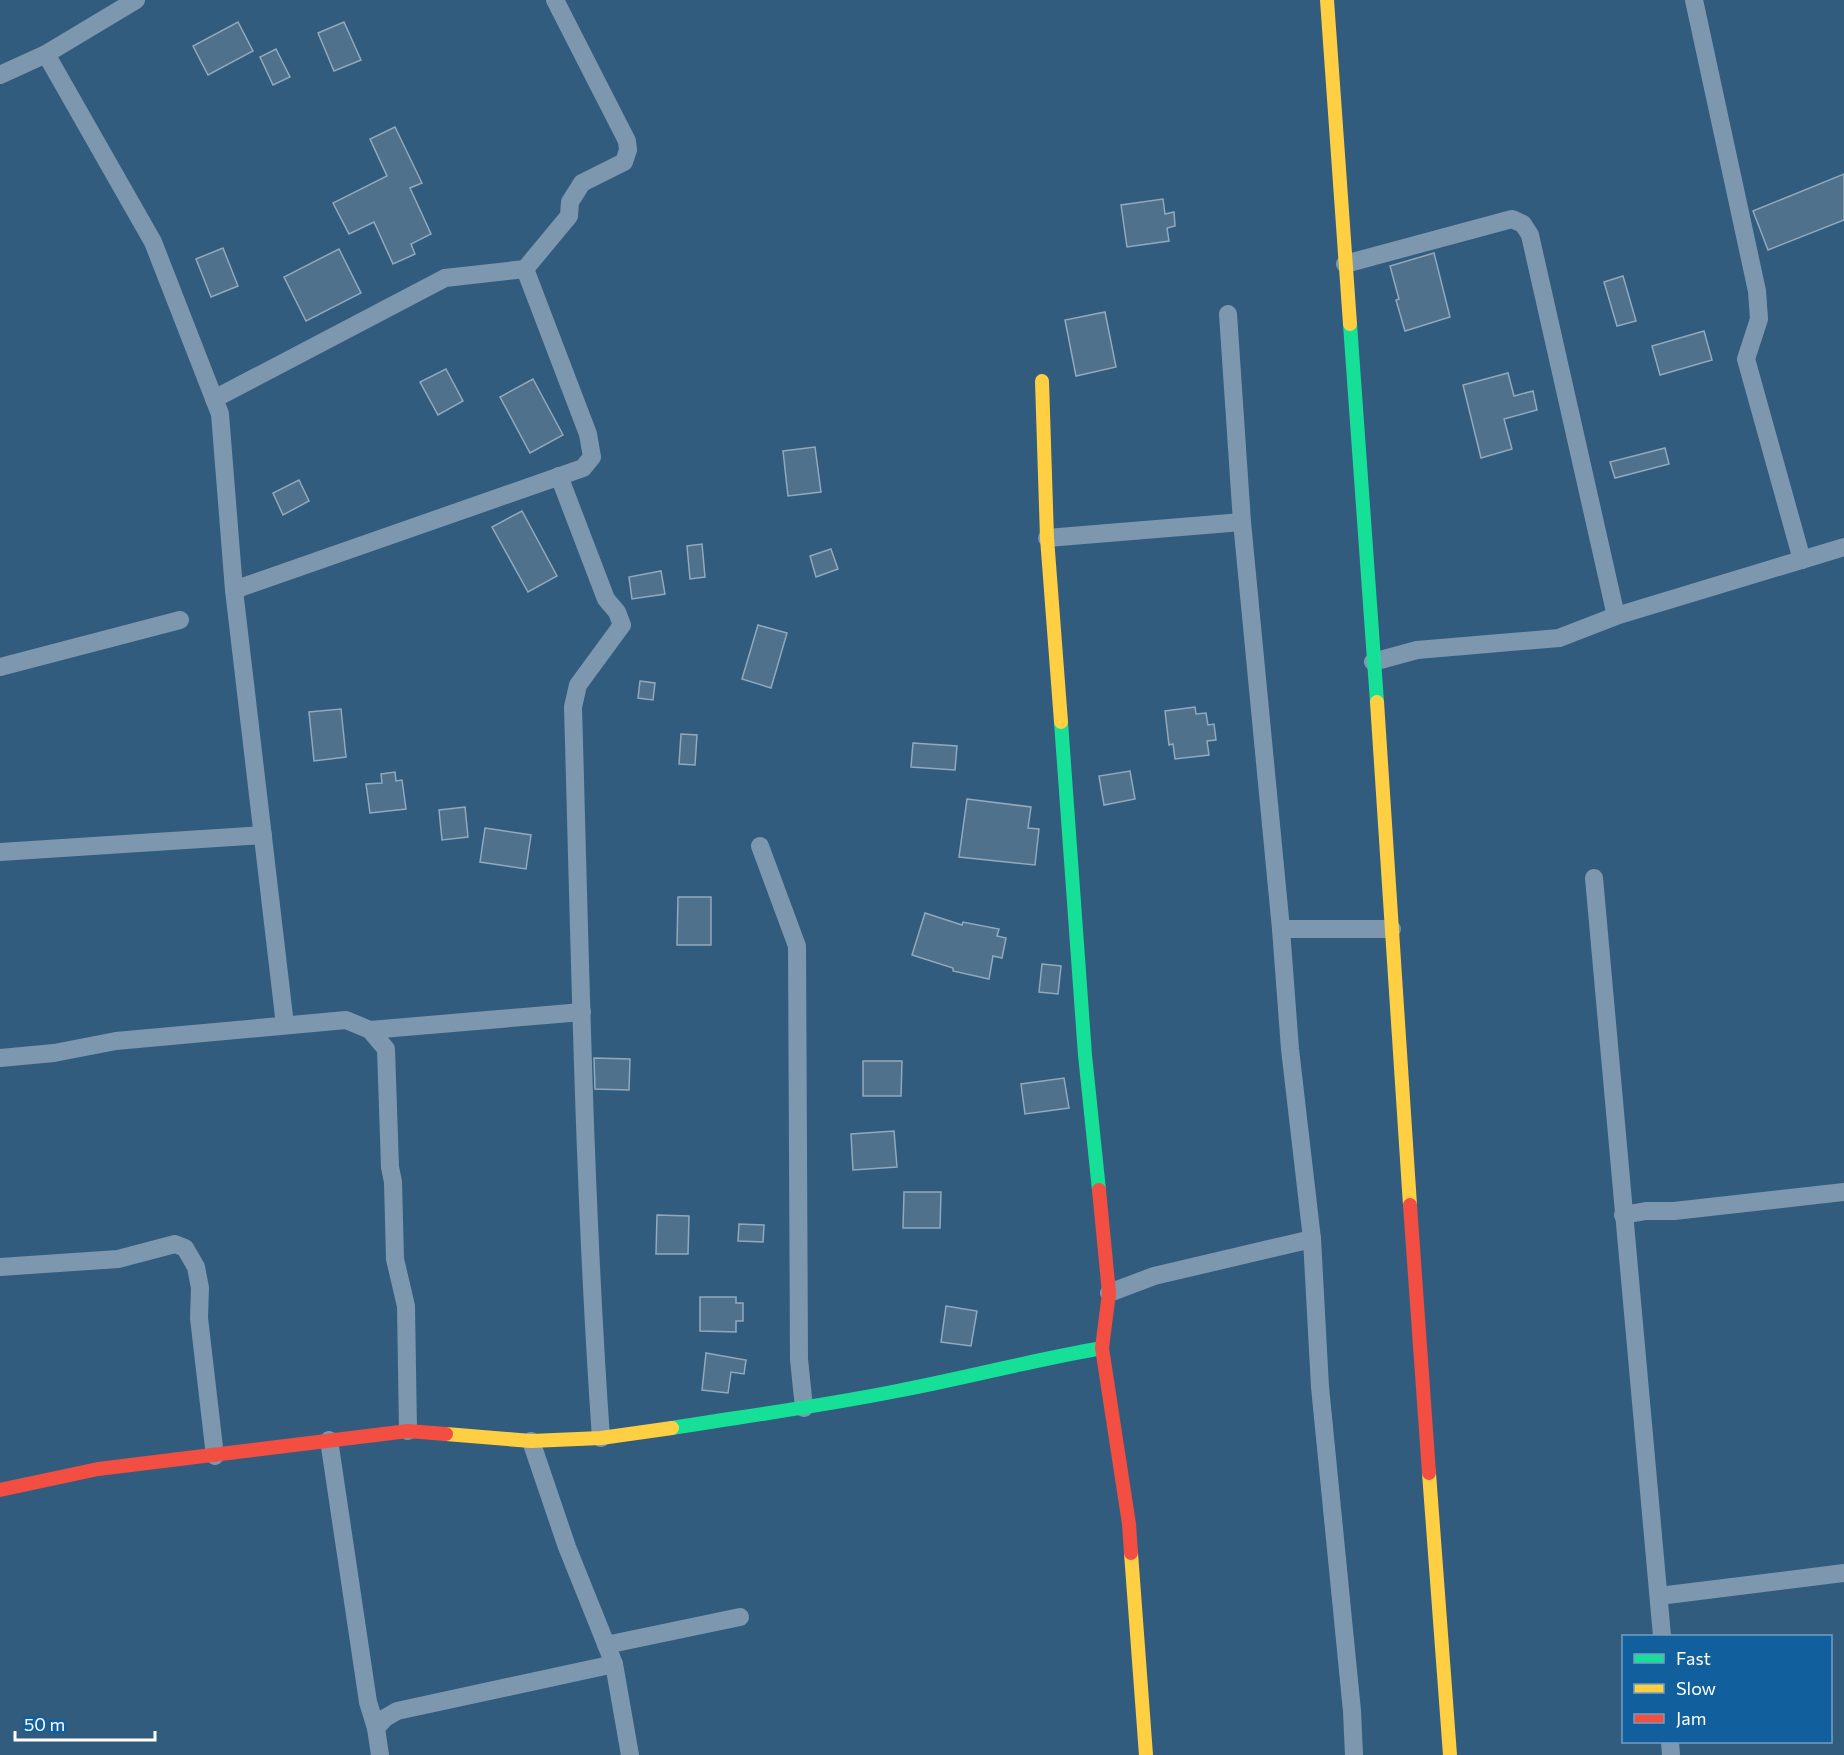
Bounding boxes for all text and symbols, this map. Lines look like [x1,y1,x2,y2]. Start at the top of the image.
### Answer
legend [1622,1635,1832,1743]
text: Fast [1676,1647,1711,1669]
text: Slow [1676,1677,1716,1699]
scale bar [15,1704,154,1742]
text: Jam [1676,1707,1706,1729]
text: 50 m [24,1713,65,1735]

